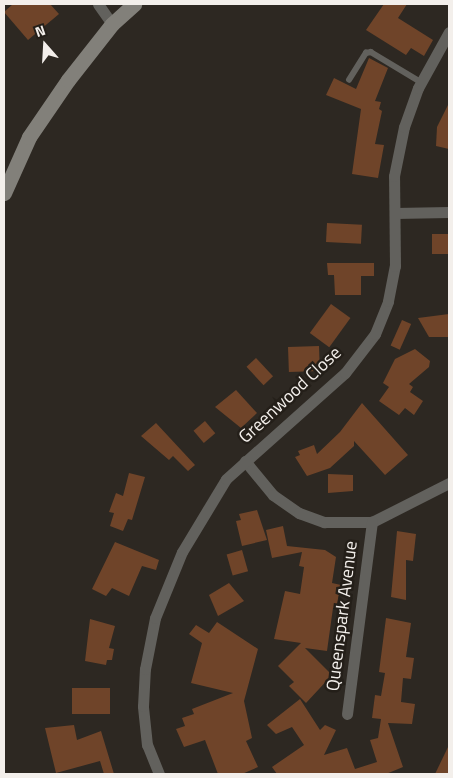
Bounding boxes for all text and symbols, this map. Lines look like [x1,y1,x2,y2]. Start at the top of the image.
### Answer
text: N [32,19,48,42]
north arrow [20,20,70,70]
street label: Greenwood Close [234,342,346,448]
street label: Queenspark Avenue [322,540,362,692]

